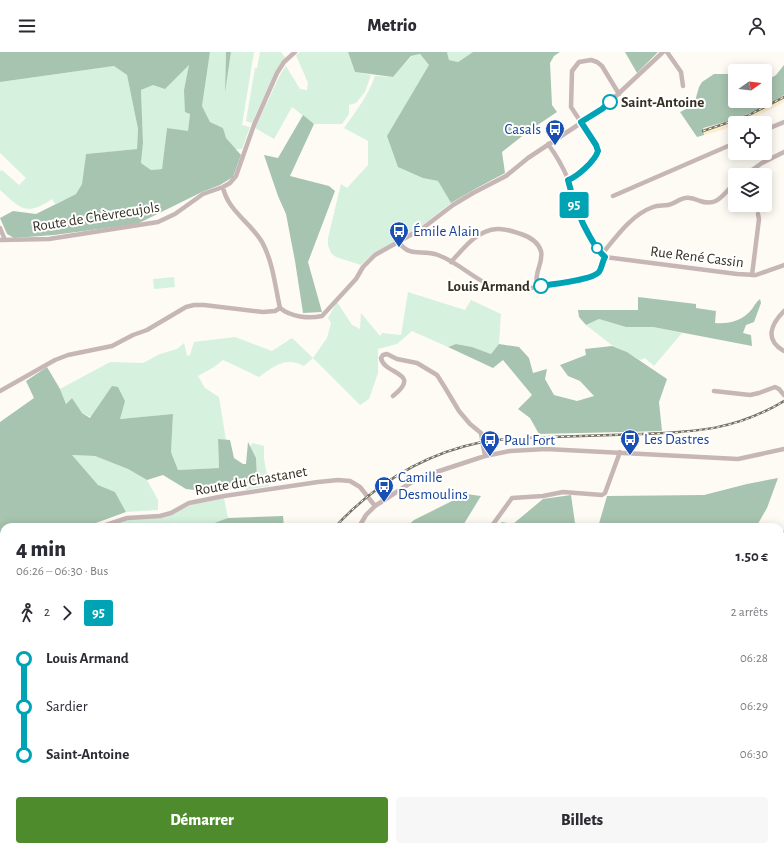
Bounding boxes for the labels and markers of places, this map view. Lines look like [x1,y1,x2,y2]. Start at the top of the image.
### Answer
marker: Saint-Antoine [602,94,618,110]
place label: Saint-Antoine [621,95,704,110]
bus stop icon: Casals [544,118,566,146]
place label: Casals [505,122,541,137]
bus stop icon: Émile Alain [388,220,410,248]
place label: Émile Alain [413,222,479,239]
unlabelled marker [591,242,603,254]
marker: Louis Armand [533,278,549,294]
place label: Louis Armand [447,279,530,294]
bus stop icon: Les Dastres [619,428,641,456]
bus stop icon: Paul Fort [479,429,501,457]
place label: Les Dastres [644,432,709,447]
place label: Paul Fort [504,433,555,448]
place label: Camille Desmoulins [398,470,468,502]
bus stop icon: Camille Desmoulins [373,475,395,503]

